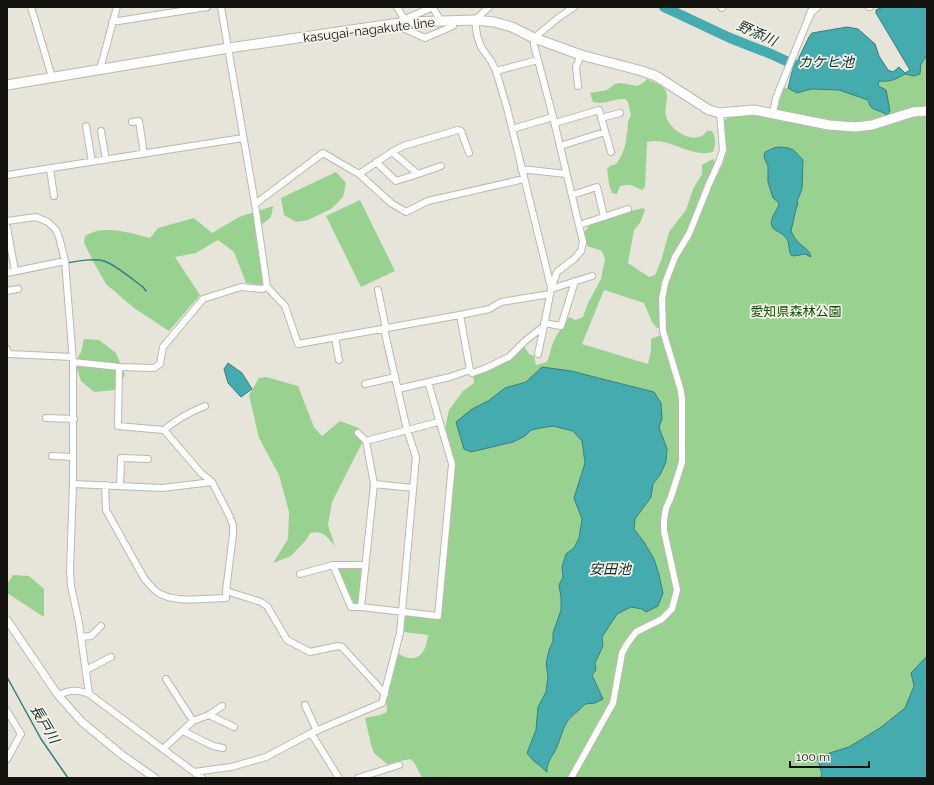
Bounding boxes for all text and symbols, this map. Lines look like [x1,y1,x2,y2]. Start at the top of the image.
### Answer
street label: kasugai-nagakute line [302,14,436,46]
water label: 野添川 [735,17,781,50]
water label: カケヒ池 [798,54,856,70]
park label: 愛知県森林公園 [750,304,842,319]
water label: 安田池 [589,561,633,577]
water label: 長戸川 [27,702,64,748]
scale bar [790,743,869,769]
text: 100 m [796,750,830,764]

